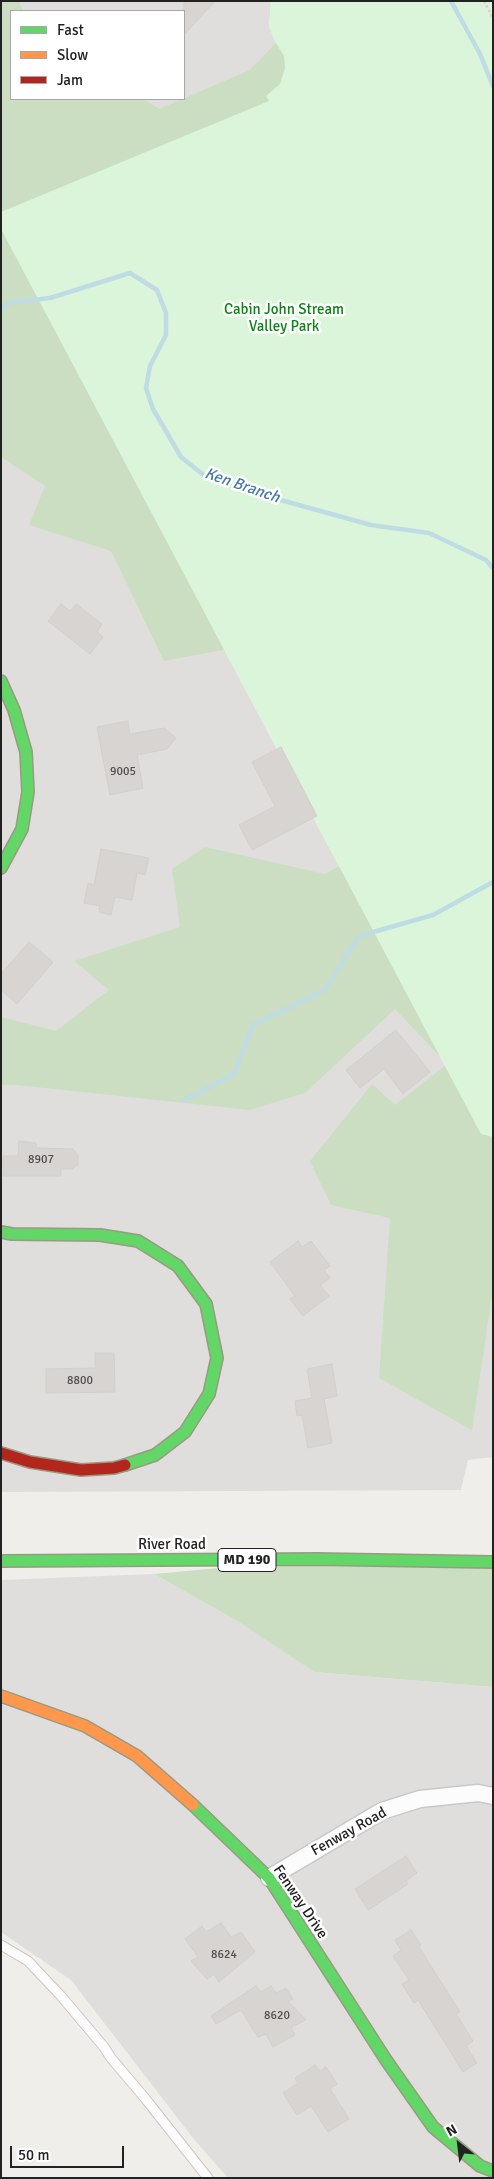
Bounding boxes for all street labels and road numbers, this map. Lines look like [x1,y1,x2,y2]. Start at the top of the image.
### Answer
street label: River Road [138,1536,206,1554]
road number: MD 190 [218,1548,276,1572]
street label: Fenway Road [308,1804,390,1860]
street label: Fenway Drive [269,1862,331,1942]

